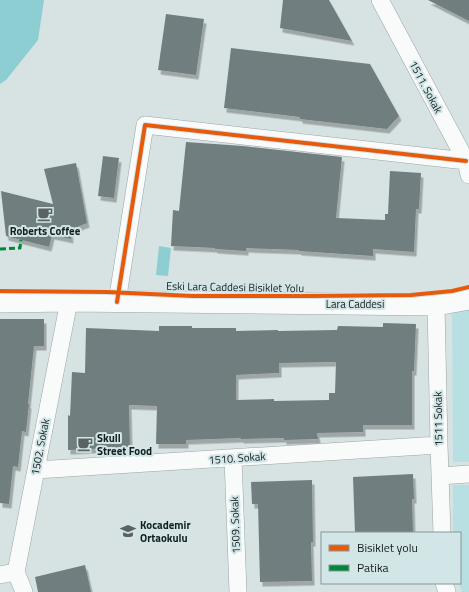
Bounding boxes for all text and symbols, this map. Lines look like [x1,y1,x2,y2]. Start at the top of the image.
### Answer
street label: 1511. Sokak [406,58,447,117]
cafe icon: Roberts Coffee [36,205,54,223]
place label: Roberts Coffee [10,223,81,239]
street label: Eski Lara Caddesi Bisiklet Yolu [166,278,304,296]
street label: Lara Caddesi [326,296,384,312]
street label: 1511 Sokak [430,391,446,447]
street label: 1502. Sokak [27,417,53,477]
place label: Skull Street Food [97,430,152,459]
cafe icon: Skull Street Food [76,435,94,453]
street label: 1510. Sokak [208,448,267,468]
street label: 1509. Sokak [226,495,244,554]
place label: Kocademir Ortaokulu [140,517,191,546]
school or university icon: Kocademir Ortaokulu [119,522,137,540]
legend [321,532,461,584]
text: Bisiklet yolu [357,538,418,557]
text: Patika [357,558,389,577]

